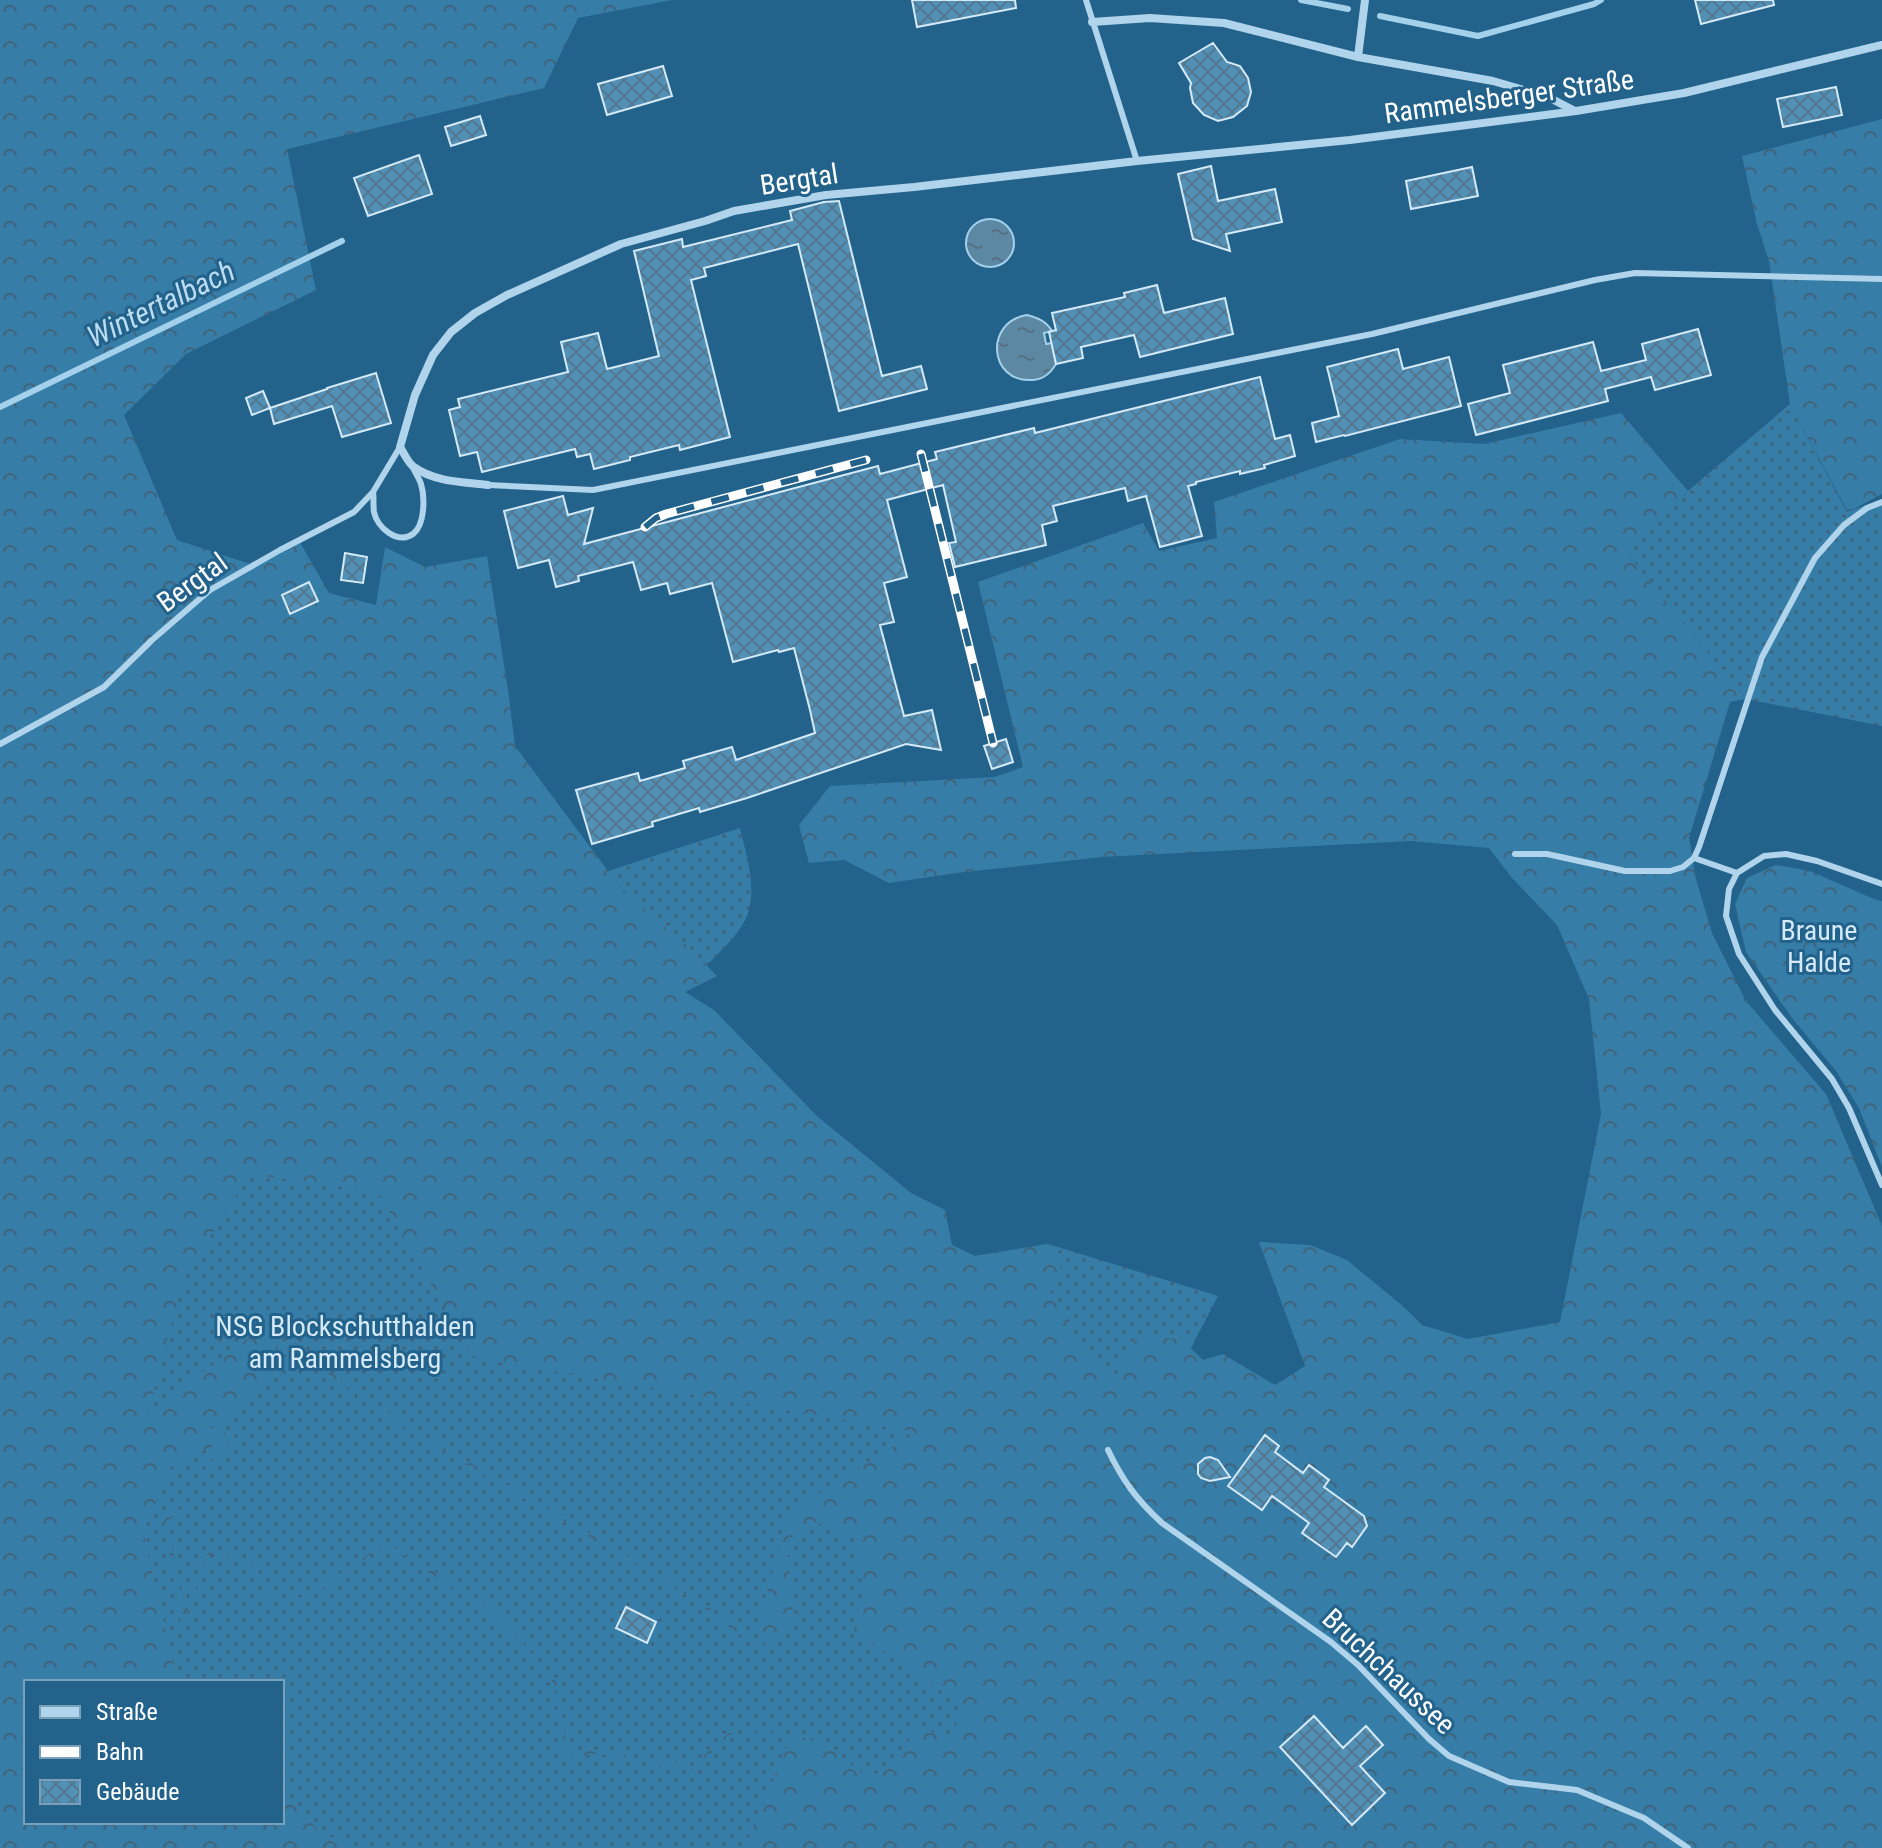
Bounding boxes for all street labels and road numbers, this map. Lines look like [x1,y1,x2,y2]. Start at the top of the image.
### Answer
street label: Rammelsberger Straße [1382,63,1636,130]
street label: Bergtal [758,157,840,202]
street label: Bergtal [151,546,234,619]
street label: Bruchchaussee [1316,1602,1462,1741]

